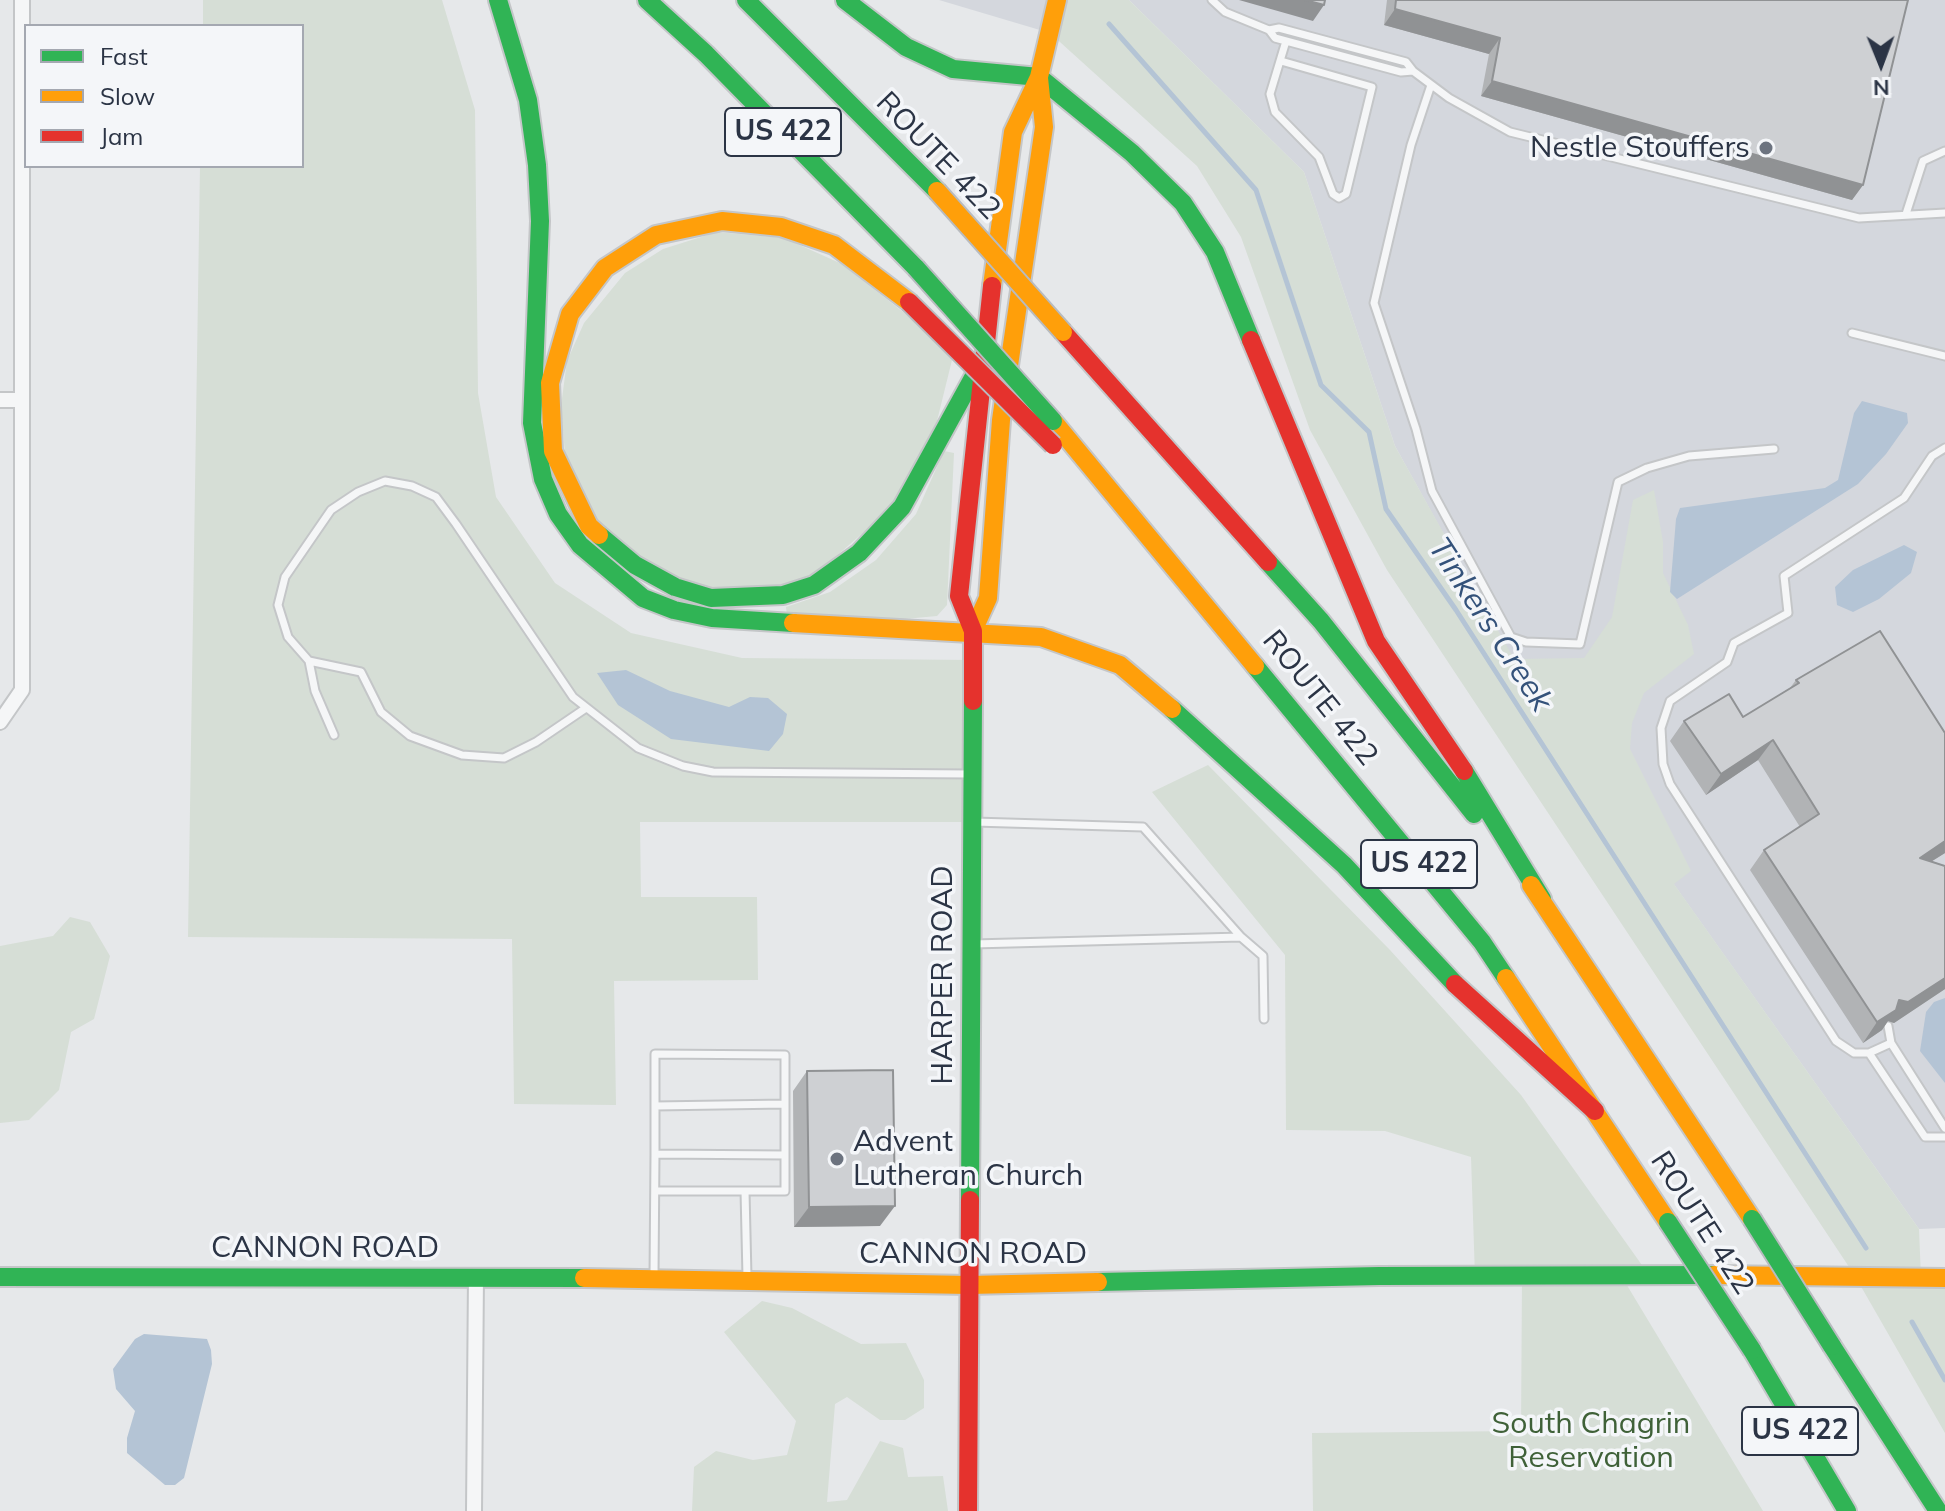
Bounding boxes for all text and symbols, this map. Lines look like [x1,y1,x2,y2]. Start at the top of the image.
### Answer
legend [24,24,304,168]
north arrow [1841,24,1921,104]
text: Fast [100,41,148,71]
text: N [1873,74,1890,102]
text: Slow [100,81,155,111]
street label: ROUTE 422 [868,85,1008,227]
road number: US 422 [725,108,841,156]
text: Jam [100,121,143,151]
place label: Nestle Stouffers [1530,130,1750,166]
marker: Nestle Stouffers [1757,139,1775,157]
water label: Tinkers Creek [1420,531,1560,719]
street label: ROUTE 422 [1255,623,1385,773]
road number: US 422 [1361,840,1477,888]
street label: HARPER ROAD [925,865,961,1085]
place label: Advent Lutheran Church [853,1124,1083,1194]
street label: ROUTE 422 [1642,1145,1762,1301]
marker: Advent Lutheran Church [828,1150,846,1168]
street label: CANNON ROAD [211,1230,439,1266]
street label: CANNON ROAD [859,1236,1087,1272]
park label: South Chagrin Reservation [1492,1406,1690,1476]
road number: US 422 [1742,1407,1858,1455]

